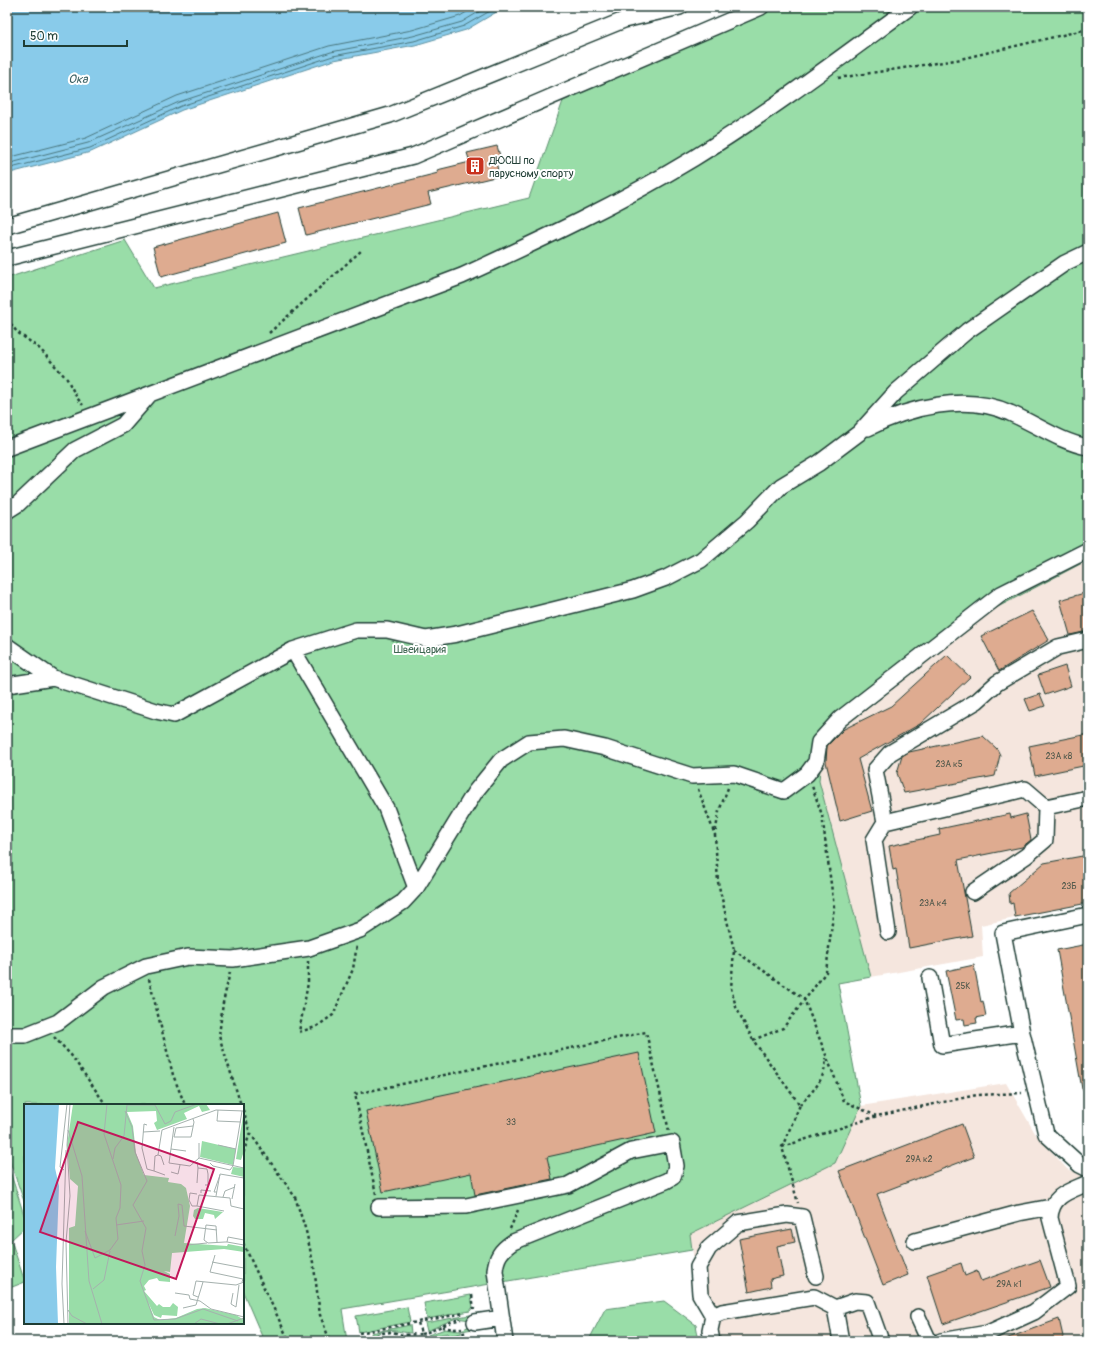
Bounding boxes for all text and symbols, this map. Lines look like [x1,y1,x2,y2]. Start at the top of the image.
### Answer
scale bar [24,22,127,48]
text: 50 m [30,29,58,44]
water label: Ока [68,72,89,87]
place label: ДЮСШ по парусному спорту [488,154,574,180]
building icon: ДЮСШ по парусному спорту [464,155,486,177]
park label: Швейцария [394,643,446,656]
house number: 23А к8 [1046,751,1073,762]
house number: 23А к5 [935,759,963,770]
house number: 23Б [1061,881,1077,892]
house number: 23А к4 [919,898,947,909]
house number: 25К [955,981,971,992]
inset map [24,1104,244,1324]
house number: 33 [506,1117,516,1128]
house number: 29А к2 [905,1154,933,1165]
house number: 29А к1 [996,1279,1022,1290]

